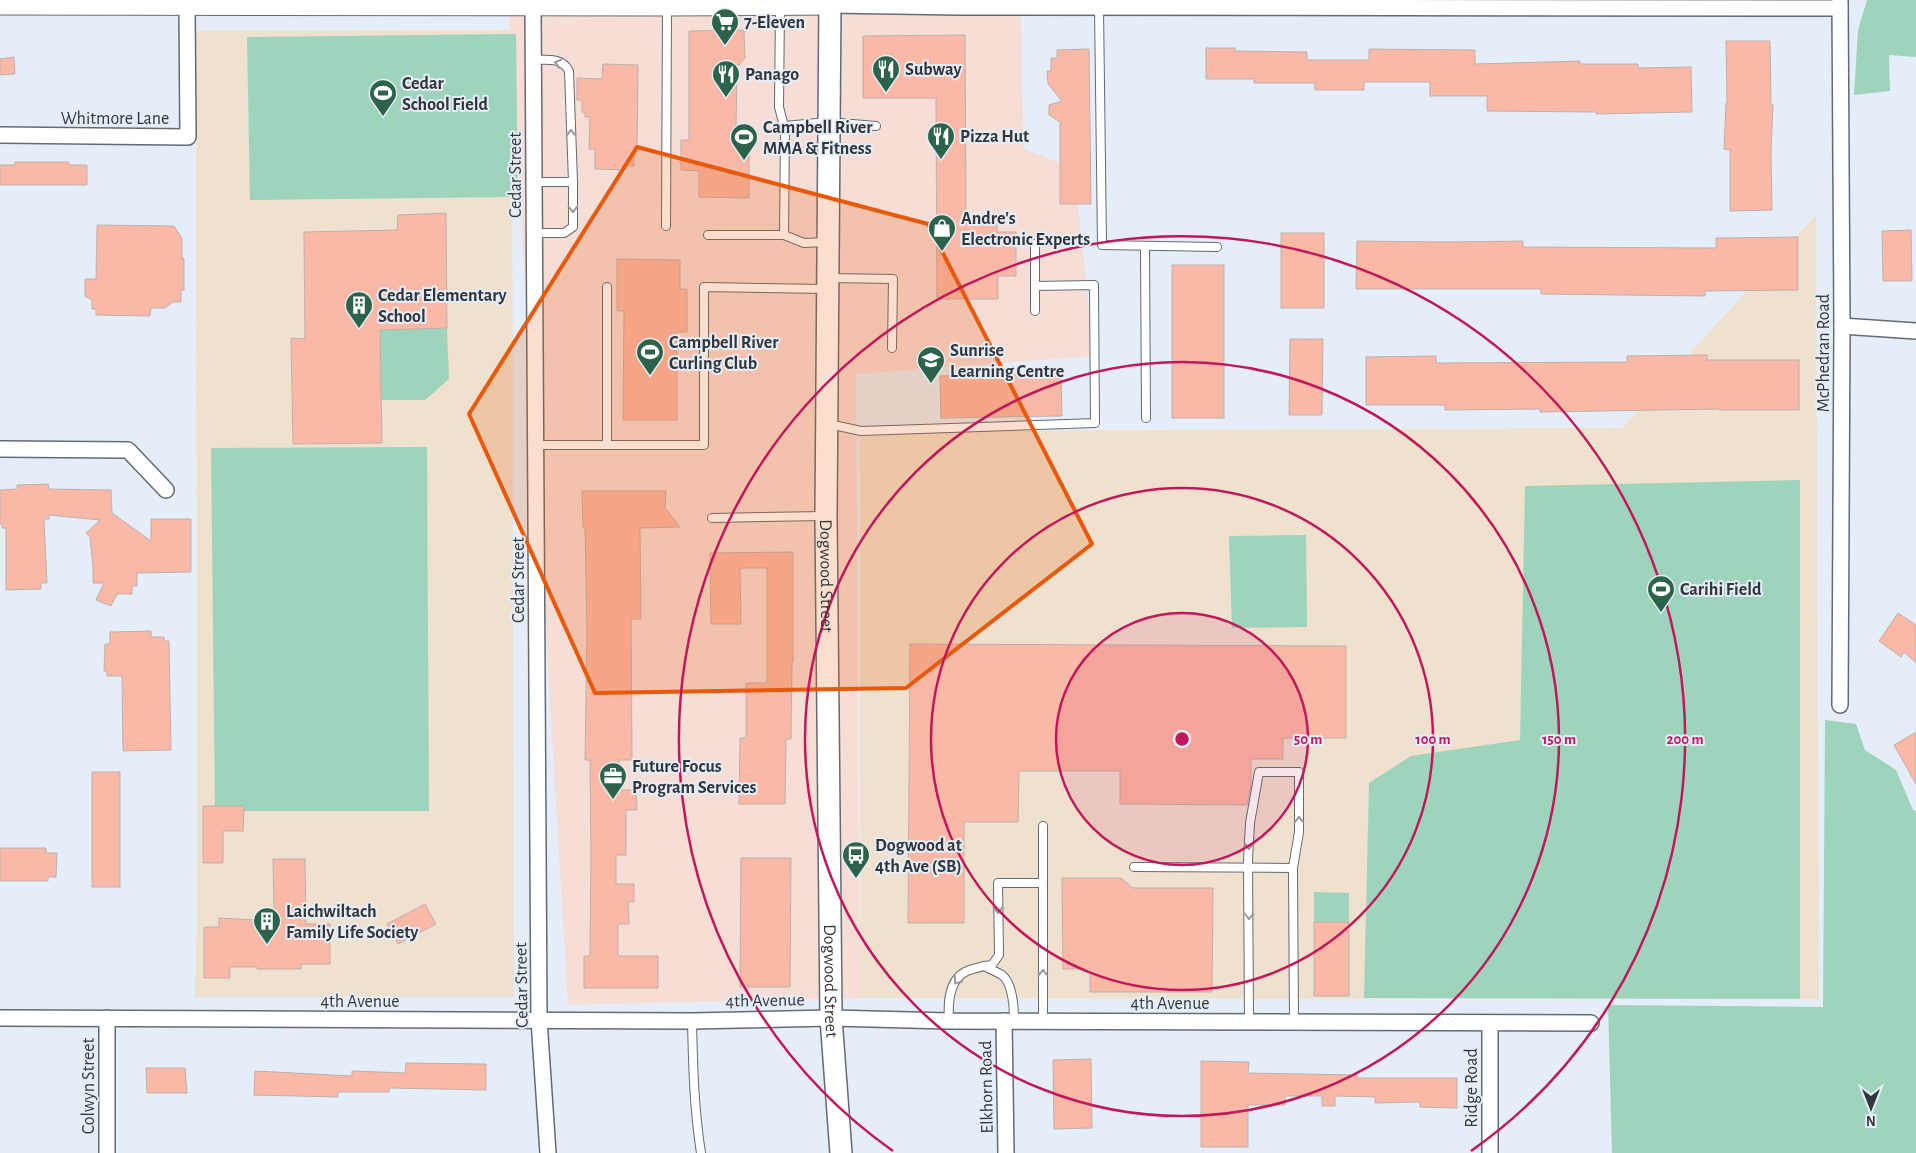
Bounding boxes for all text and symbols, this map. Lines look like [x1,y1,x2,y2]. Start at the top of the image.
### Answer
supermarket icon: 7-Eleven [710,7,740,46]
place label: 7-Eleven [744,14,805,32]
restaurant icon: Subway [871,54,901,93]
one-way arrow [554,58,563,68]
restaurant icon: Panago [711,59,741,98]
place label: Subway [905,61,962,79]
place label: Panago [745,66,799,84]
place label: Cedar School Field [402,75,488,114]
sports icon: Cedar School Field [368,78,398,117]
street label: Whitmore Lane [61,110,169,128]
place label: Campbell River MMA & Fitness [763,119,873,158]
restaurant icon: Pizza Hut [926,121,956,160]
sports icon: Campbell River MMA & Fitness [729,122,759,161]
place label: Pizza Hut [960,128,1029,146]
one-way arrow [566,129,577,137]
street label: Cedar Street [507,132,525,218]
one-way arrow [568,206,578,213]
place label: Andre's Electronic Experts [961,210,1090,249]
shop icon: Andre's Electronic Experts [927,213,957,252]
place label: Cedar Elementary School [378,287,508,326]
building icon: Cedar Elementary School [344,290,374,329]
street label: McPhedran Road [1815,294,1833,412]
place label: Campbell River Curling Club [669,334,779,373]
sports icon: Campbell River Curling Club [635,337,665,376]
place label: Sunrise Learning Centre [950,342,1064,381]
school or university icon: Sunrise Learning Centre [916,345,946,384]
street label: Dogwood Street [816,519,835,633]
street label: Cedar Street [510,537,528,623]
sports icon: Carihi Field [1646,574,1676,613]
place label: Carihi Field [1680,581,1762,599]
centre of rings [1173,730,1191,748]
text: 50 m [1294,732,1322,747]
text: 100 m [1415,732,1451,747]
text: 150 m [1542,732,1576,747]
text: 200 m [1666,732,1704,747]
place label: Future Focus Program Services [632,758,757,797]
office icon: Future Focus Program Services [598,761,628,800]
one-way arrow [1294,815,1304,823]
place label: Dogwood at 4th Ave (SB) [875,837,962,876]
bus stop icon: Dogwood at 4th Ave (SB) [841,840,871,879]
one-way arrow [1243,842,1254,850]
place label: Laichwiltach Family Life Society [286,903,419,942]
building icon: Laichwiltach Family Life Society [252,906,282,945]
one-way arrow [993,907,1003,915]
one-way arrow [1244,913,1254,921]
street label: Dogwood Street [820,924,840,1039]
street label: Cedar Street [512,942,532,1028]
one-way arrow [1038,969,1048,976]
one-way arrow [954,975,963,985]
street label: 4th Avenue [725,991,805,1011]
street label: 4th Avenue [320,993,400,1011]
street label: 4th Avenue [1130,995,1210,1013]
street label: Colwyn Street [80,1037,98,1134]
street label: Elkhorn Road [977,1040,997,1134]
street label: Ridge Road [1463,1048,1481,1128]
north arrow [1846,1083,1896,1133]
text: N [1866,1113,1876,1127]

